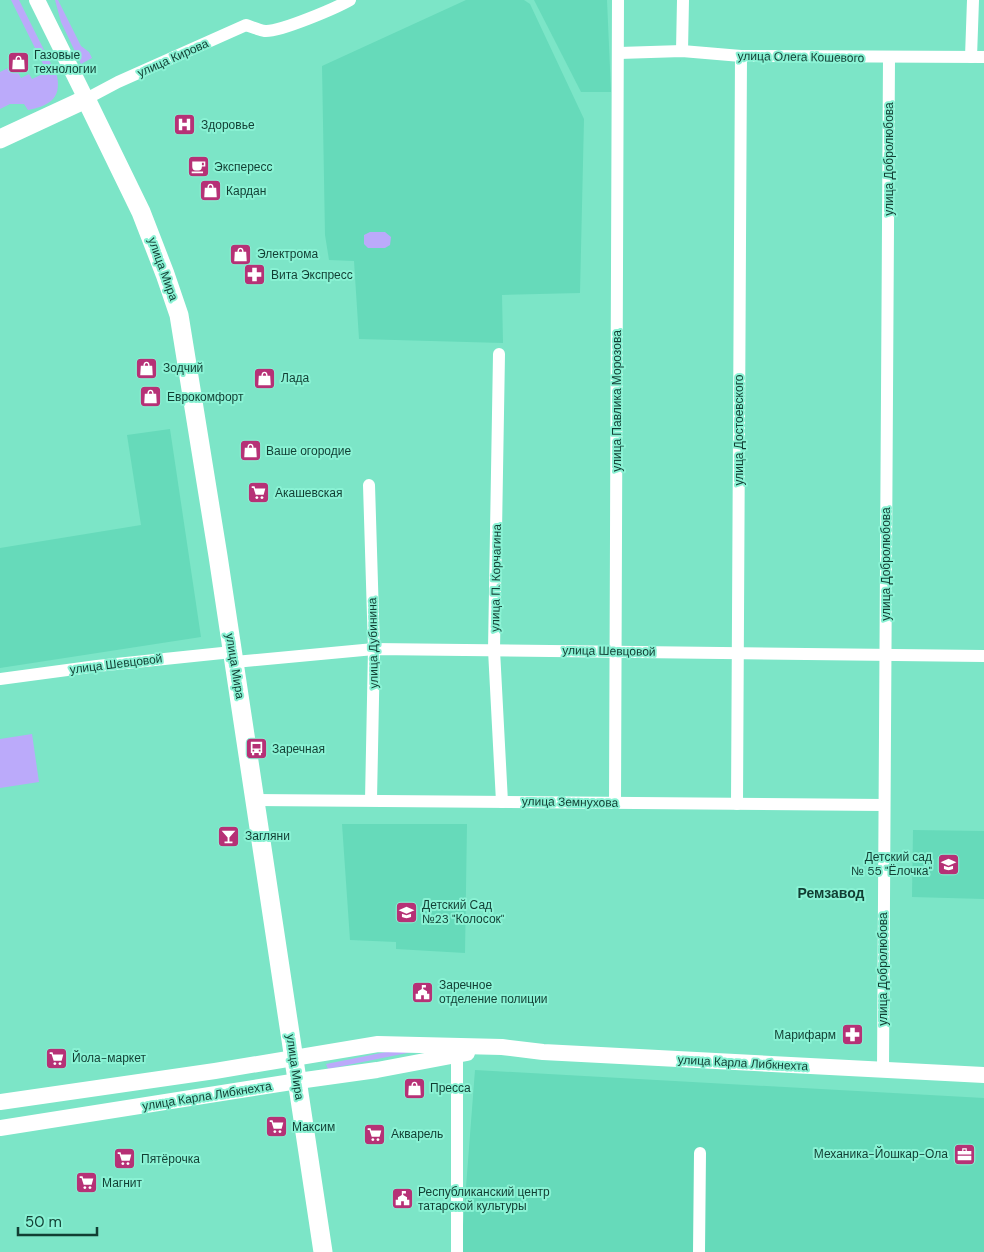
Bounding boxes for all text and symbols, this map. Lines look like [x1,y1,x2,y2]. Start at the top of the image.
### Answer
street label: улица Кирова [135,35,211,81]
place label: Газовые технологии [34,47,96,77]
street label: улица Олега Кошевого [738,48,865,66]
shop icon: Газовые технологии [6,50,30,74]
street label: улица Добролюбова [881,102,897,216]
hospital icon: Здоровье [173,113,197,137]
place label: Здоровье [201,117,255,133]
cafe icon: Экспересс [186,155,210,179]
place label: Экспересс [214,159,273,175]
shop icon: Кардан [198,179,222,203]
place label: Кардан [226,183,266,199]
street label: улица Мира [144,235,182,303]
shop icon: Электрома [229,242,253,266]
place label: Электрома [257,246,318,262]
pharmacy icon: Вита Экспресс [243,263,267,287]
place label: Вита Экспресс [271,267,353,283]
street label: улица Павлика Морозова [609,330,625,472]
shop icon: Зодчий [135,356,159,380]
place label: Зодчий [163,360,203,376]
shop icon: Лада [253,366,277,390]
place label: Лада [281,370,310,386]
street label: улица Достоевского [731,374,747,485]
shop icon: Еврокомфорт [139,385,163,409]
place label: Еврокомфорт [167,389,244,405]
shop icon: Ваше огородие [238,439,262,463]
place label: Ваше огородие [266,443,351,459]
supermarket icon: Акашевская [247,481,271,505]
place label: Акашевская [275,485,342,501]
street label: улица Добролюбова [878,507,894,621]
street label: улица П. Корчагина [487,524,505,632]
street label: улица Дубинина [364,597,382,689]
street label: улица Мира [222,632,248,700]
street label: улица Шевцовой [562,642,656,660]
street label: улица Шевцовой [69,650,163,678]
bus stop icon: Заречная [244,737,268,761]
place label: Заречная [272,741,325,757]
street label: улица Земнухова [522,793,619,811]
bar icon: Загляни [217,824,241,848]
place label: Загляни [245,828,290,844]
place label: Детский сад № 55 "Ёлочка" [851,849,932,879]
school or university icon: Детский сад № 55 "Ёлочка" [936,852,960,876]
district label: Ремзавод [798,884,865,902]
place label: Детский Сад №23 "Колосок" [422,897,505,927]
school or university icon: Детский Сад №23 "Колосок" [394,900,418,924]
street label: улица Добролюбова [875,912,891,1026]
place label: Заречное отделение полиции [439,977,548,1007]
public building icon: Заречное отделение полиции [411,980,435,1004]
pharmacy icon: Марифарм [840,1023,864,1047]
place label: Марифарм [774,1027,836,1043]
street label: улица Мира [282,1033,308,1101]
supermarket icon: Йола-маркет [44,1046,68,1070]
place label: Йола-маркет [72,1050,146,1066]
street label: улица Карла Либкнехта [677,1052,809,1074]
shop icon: Пресса [402,1076,426,1100]
street label: улица Карла Либкнехта [141,1078,273,1114]
place label: Пресса [430,1080,471,1096]
supermarket icon: Максим [264,1115,288,1139]
place label: Максим [292,1119,335,1135]
supermarket icon: Акварель [363,1122,387,1146]
place label: Акварель [391,1126,443,1142]
office icon: Механика-Йошкар-Ола [952,1142,976,1166]
place label: Механика-Йошкар-Ола [814,1146,948,1162]
supermarket icon: Пятёрочка [113,1147,137,1171]
place label: Пятёрочка [141,1151,200,1167]
supermarket icon: Магнит [74,1171,98,1195]
place label: Магнит [102,1175,143,1191]
place label: Республиканский центр татарской культуры [418,1184,550,1214]
public building icon: Республиканский центр татарской культуры [390,1187,414,1211]
scale bar [18,1204,96,1236]
text: 50 m [25,1212,62,1232]

